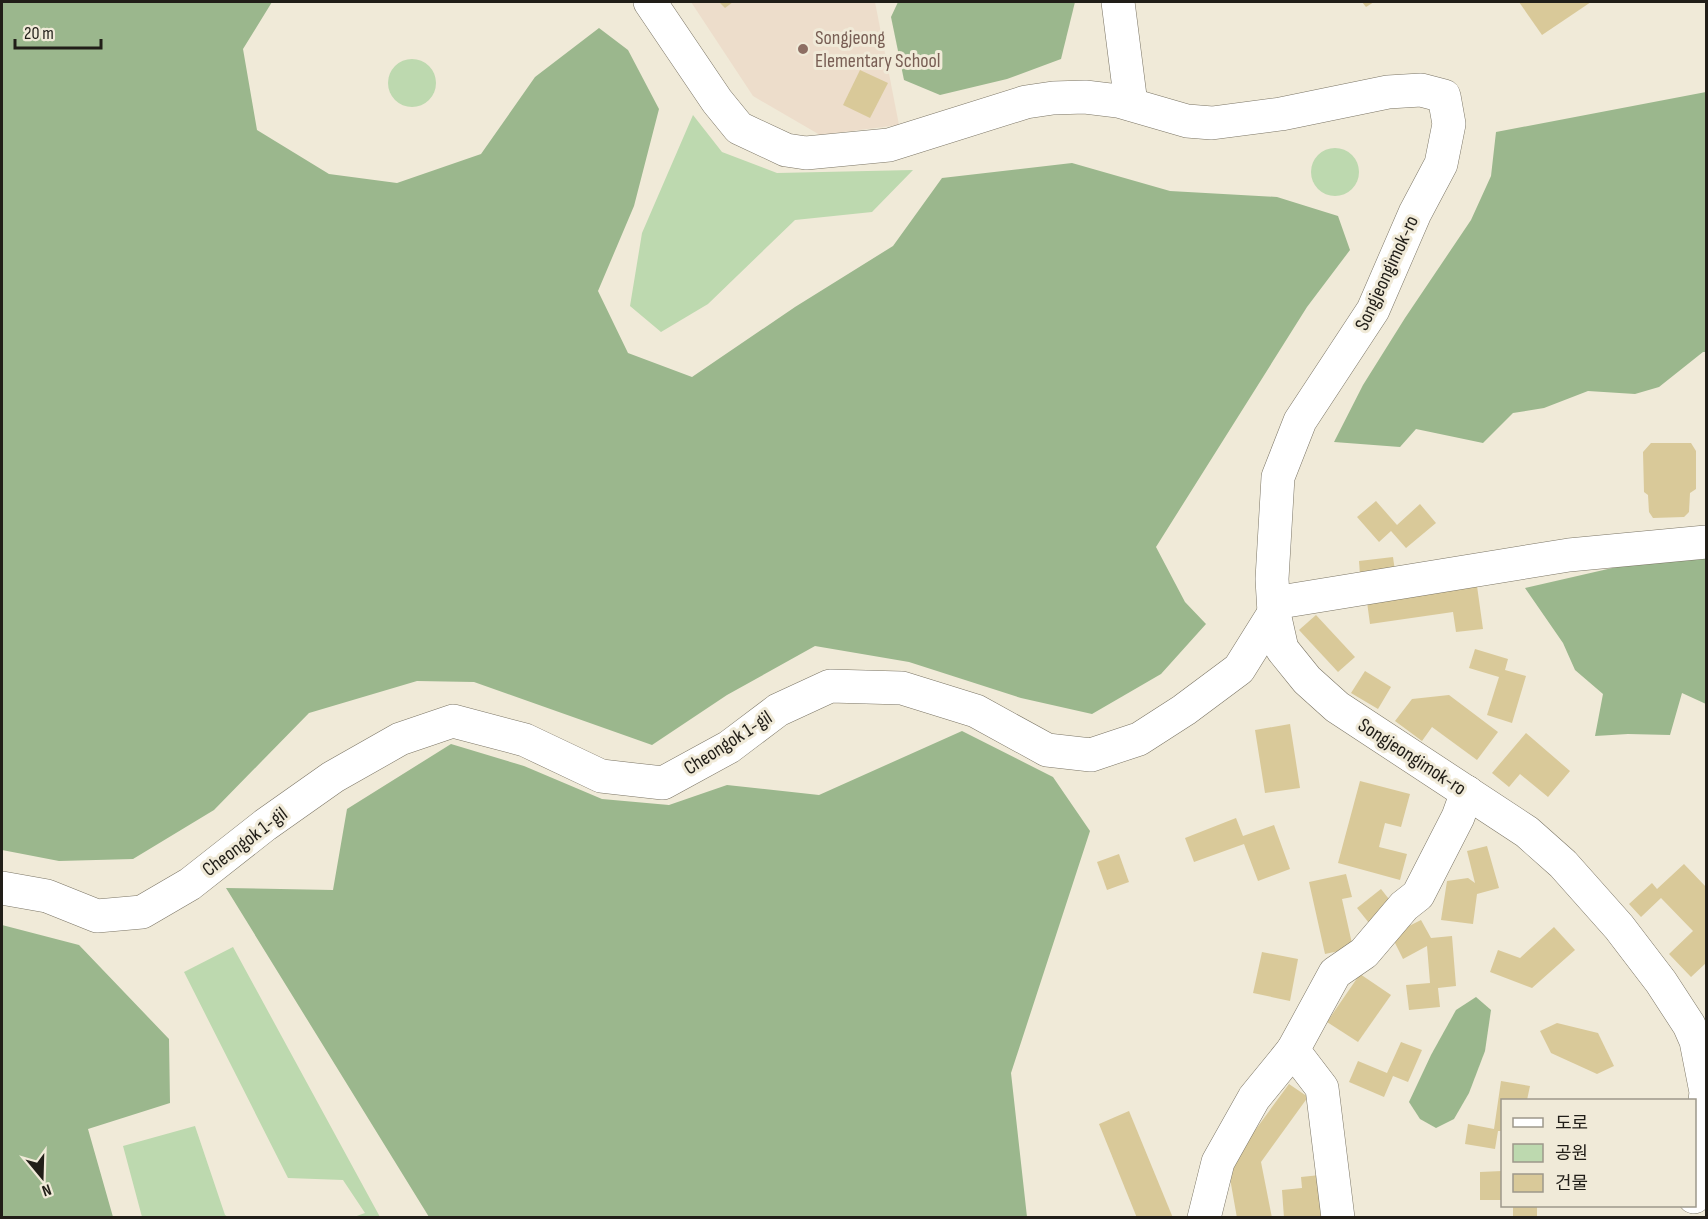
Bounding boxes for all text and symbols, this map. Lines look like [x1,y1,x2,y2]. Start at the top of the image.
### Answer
scale bar [15,12,100,50]
text: 20 m [24,23,54,44]
place label: Songjeong Elementary School [815,26,941,73]
marker: Songjeong Elementary School [796,42,810,56]
street label: Songjeongimok-ro [1350,212,1424,334]
street label: Cheongok 1-gil [679,706,777,780]
street label: Songjeongimok-ro [1354,713,1470,801]
street label: Cheongok 1-gil [198,802,292,882]
legend [1501,1099,1696,1207]
text: 도로 [1555,1113,1588,1134]
text: 공원 [1555,1143,1588,1164]
north arrow [12,1147,72,1207]
text: 건물 [1555,1173,1588,1194]
text: N [39,1179,54,1200]

